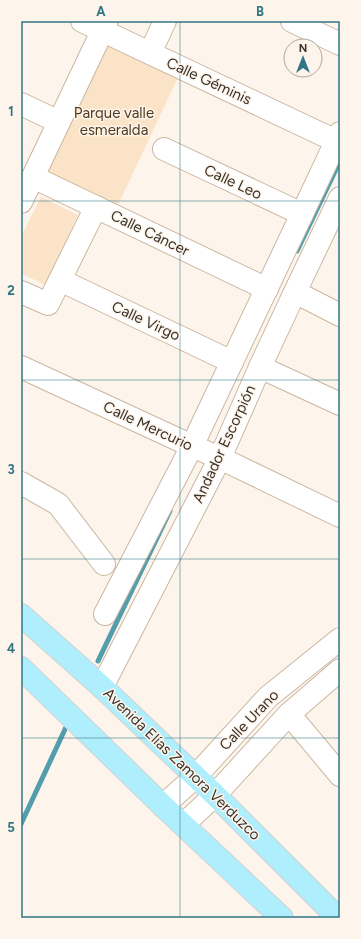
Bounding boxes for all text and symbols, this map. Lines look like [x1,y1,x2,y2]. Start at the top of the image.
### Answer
text: A [96,4,106,19]
text: B [256,4,264,19]
north arrow [283,38,323,78]
text: N [299,42,307,55]
street label: Calle Géminis [164,53,254,109]
text: 1 [8,104,14,119]
park label: Parque valle esmeralda [74,104,154,139]
street label: Calle Leo [201,161,265,203]
street label: Calle Cáncer [108,206,192,260]
text: 2 [7,283,15,298]
street label: Calle Virgo [109,297,183,345]
street label: Andador Escorpión [189,382,259,506]
street label: Calle Mercurio [100,397,196,455]
text: 3 [7,462,15,477]
text: 4 [7,641,15,656]
street label: Avenida Elías Zamora Verduzco [100,684,264,844]
street label: Calle Urano [216,686,283,754]
text: 5 [7,820,15,835]

